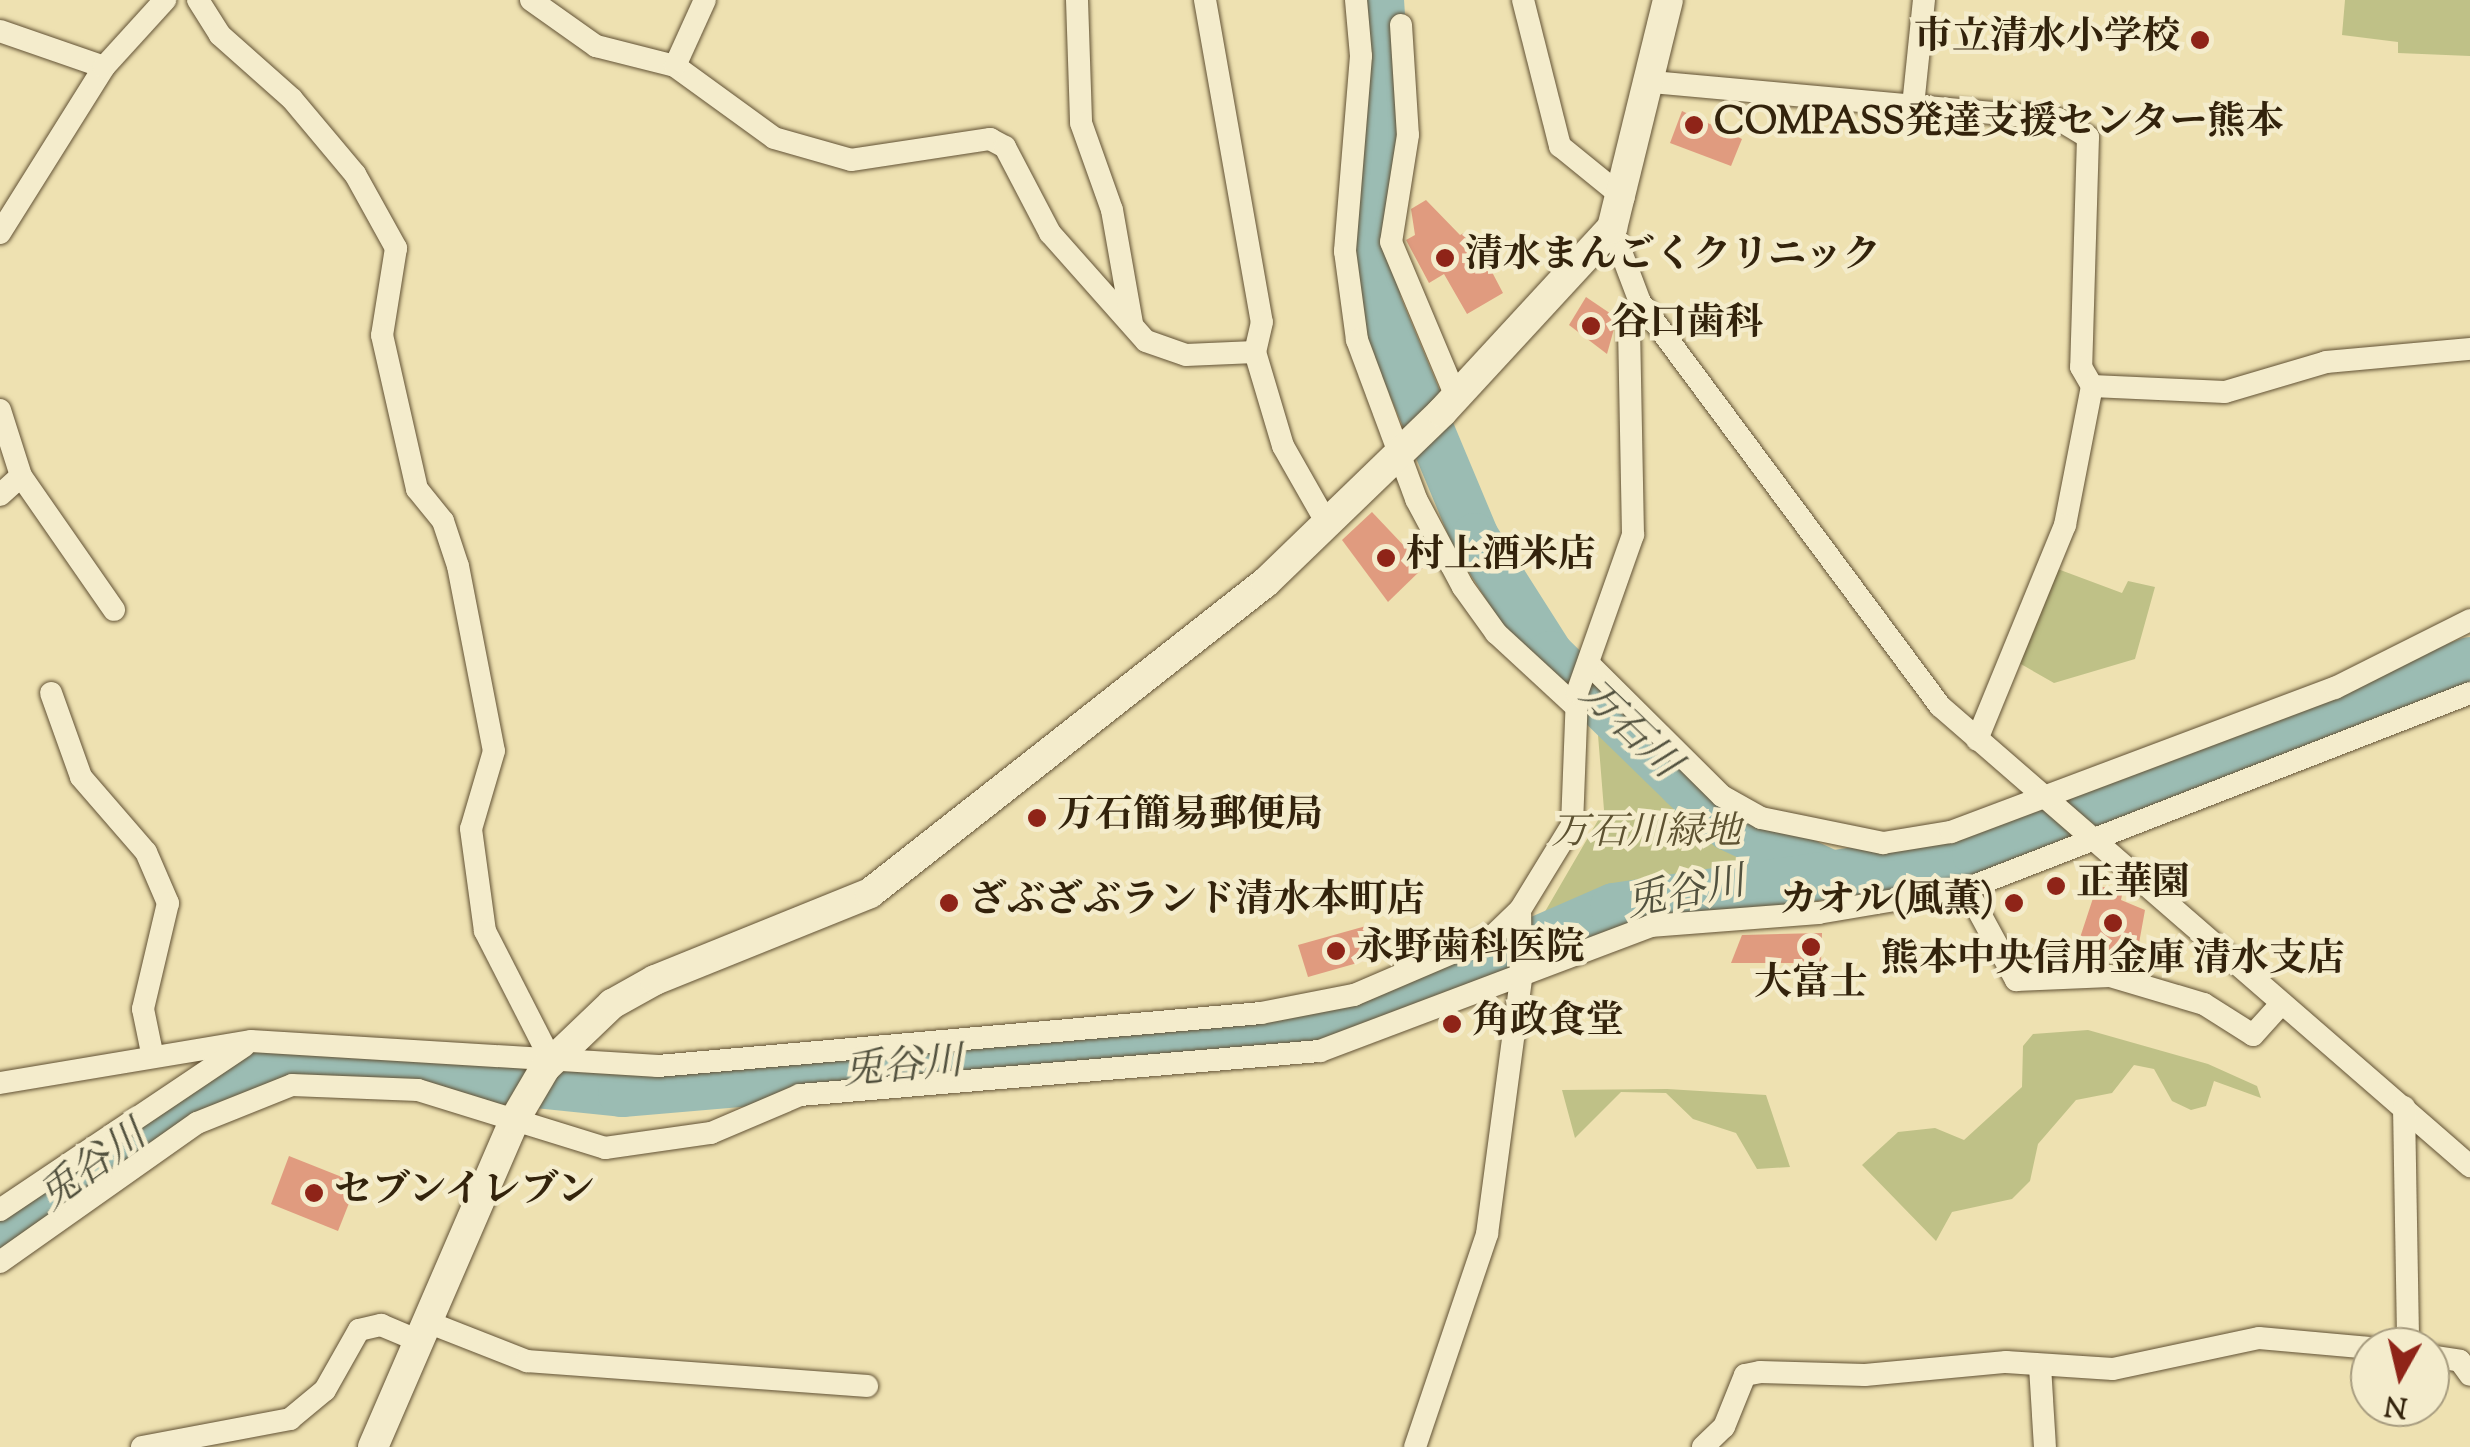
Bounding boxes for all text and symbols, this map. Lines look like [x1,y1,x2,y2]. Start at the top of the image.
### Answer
place label: 市立清水小学校 [1914,17,2180,63]
marker: 市立清水小学校 [2189,29,2211,51]
place label: COMPASS発達支援センター熊本 [1714,102,2285,148]
marker: COMPASS発達支援センター熊本 [1683,114,1705,136]
place label: 清水まんごくクリニック [1465,235,1883,281]
marker: 清水まんごくクリニック [1434,247,1456,269]
place label: 谷口歯科 [1611,303,1763,349]
marker: 谷口歯科 [1580,315,1602,337]
place label: 村上酒米店 [1406,535,1596,581]
marker: 村上酒米店 [1375,547,1397,569]
water label: 万石川 [1568,672,1688,790]
place label: 万石簡易郵便局 [1057,795,1323,841]
marker: 万石簡易郵便局 [1026,807,1048,829]
park label: 万石川緑地 [1551,812,1741,858]
water label: 兎谷川 [1623,860,1749,930]
place label: 正華園 [2076,863,2190,909]
marker: 正華園 [2045,875,2067,897]
place label: ざぶざぶランド清水本町店 [969,880,1425,926]
place label: カオル(風薫) [1779,880,1994,926]
marker: ざぶざぶランド清水本町店 [938,892,960,914]
marker: カオル(風薫) [2003,892,2025,914]
marker: 熊本中央信用金庫 清水支店 [2102,912,2124,934]
place label: 永野歯科医院 [1356,928,1584,974]
marker: 大富士 [1800,936,1822,958]
place label: 熊本中央信用金庫 清水支店 [1881,939,2345,985]
marker: 永野歯科医院 [1325,940,1347,962]
place label: 大富士 [1754,963,1868,1009]
place label: 角政食堂 [1472,1001,1624,1047]
marker: 角政食堂 [1441,1013,1463,1035]
water label: 兎谷川 [841,1040,965,1098]
water label: 兎谷川 [31,1113,157,1223]
place label: セブンイレブン [334,1170,600,1216]
marker: セブンイレブン [303,1182,325,1204]
north arrow [2350,1327,2450,1427]
text: N [2382,1383,2410,1426]

